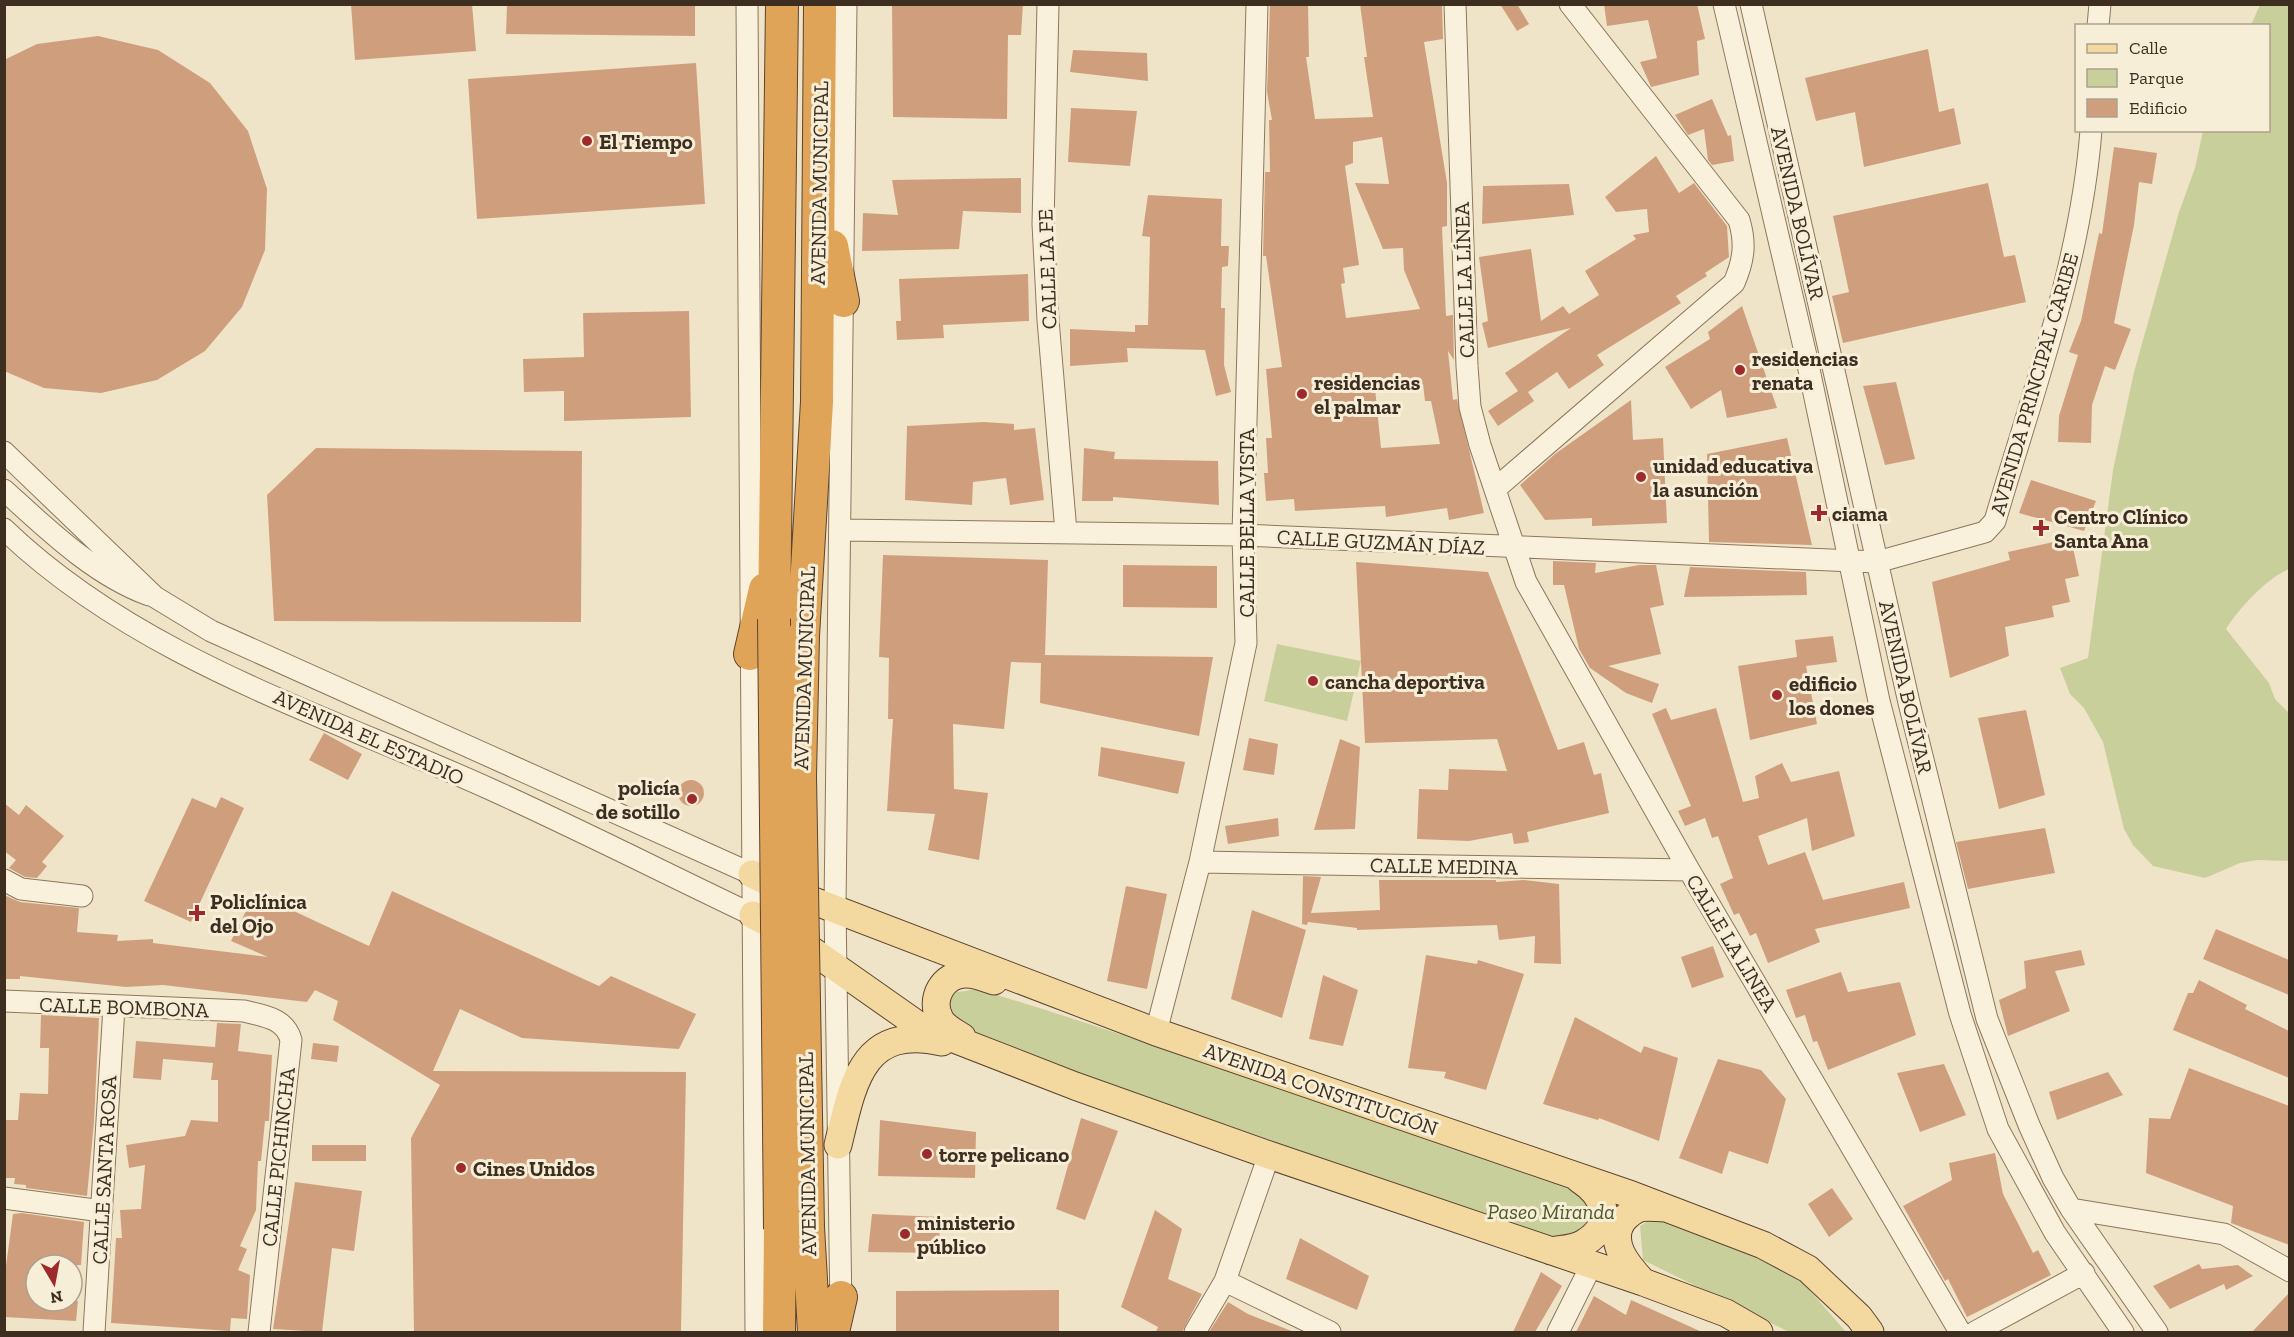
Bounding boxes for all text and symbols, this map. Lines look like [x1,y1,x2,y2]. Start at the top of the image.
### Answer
legend [2075,24,2270,132]
text: Calle [2129,37,2167,59]
text: Parque [2129,67,2184,89]
street label: AVENIDA MUNICIPAL [805,80,833,285]
text: Edificio [2129,97,2187,119]
street label: AVENIDA BOLÍVAR [1766,124,1830,302]
place label: El Tiempo [599,129,693,154]
marker: El Tiempo [580,134,594,148]
street label: CALLE LA LÍNEA [1449,201,1479,358]
street label: CALLE LA FE [1032,208,1062,330]
street label: AVENIDA PRINCIPAL CARIBE [1985,250,2083,518]
place label: residencias renata [1752,346,1859,395]
marker: residencias renata [1733,363,1747,377]
place label: residencias el palmar [1314,370,1421,419]
marker: residencias el palmar [1295,387,1309,401]
street label: CALLE BELLA VISTA [1234,428,1259,618]
place label: unidad educativa la asunción [1653,453,1814,502]
marker: unidad educativa la asunción [1634,470,1648,484]
place label: ciama [1832,501,1888,526]
marker: ciama [1810,504,1828,522]
place label: Centro Clínico Santa Ana [2054,504,2188,553]
marker: Centro Clínico Santa Ana [2032,519,2050,537]
street label: CALLE GUZMÁN DÍAZ [1276,524,1486,560]
street label: AVENIDA MUNICIPAL [788,565,820,770]
street label: AVENIDA BOLÍVAR [1874,598,1938,776]
place label: cancha deportiva [1325,669,1485,694]
place label: edificio los dones [1789,671,1875,720]
marker: cancha deportiva [1306,674,1320,688]
street label: AVENIDA EL ESTADIO [270,684,468,790]
marker: edificio los dones [1770,688,1784,702]
place label: policía de sotillo [596,775,680,824]
marker: policía de sotillo [685,792,699,806]
street label: CALLE MEDINA [1370,852,1519,880]
street label: CALLE LA LINEA [1681,870,1783,1017]
place label: Policlínica del Ojo [210,889,307,938]
marker: Policlínica del Ojo [188,904,206,922]
street label: CALLE BOMBONA [39,992,210,1022]
street label: AVENIDA CONSTITUCIÓN [1201,1037,1441,1141]
street label: AVENIDA MUNICIPAL [793,1051,821,1256]
street label: CALLE PICHINCHA [256,1066,300,1248]
street label: CALLE SANTA ROSA [87,1075,121,1265]
place label: torre pelicano [939,1142,1069,1167]
marker: torre pelicano [920,1147,934,1161]
place label: Cines Unidos [473,1156,595,1181]
marker: Cines Unidos [454,1161,468,1175]
park label: Paseo Miranda [1487,1199,1615,1224]
place label: ministerio público [917,1210,1015,1259]
marker: ministerio público [898,1227,912,1241]
north arrow [24,1253,84,1313]
text: N [49,1287,64,1308]

